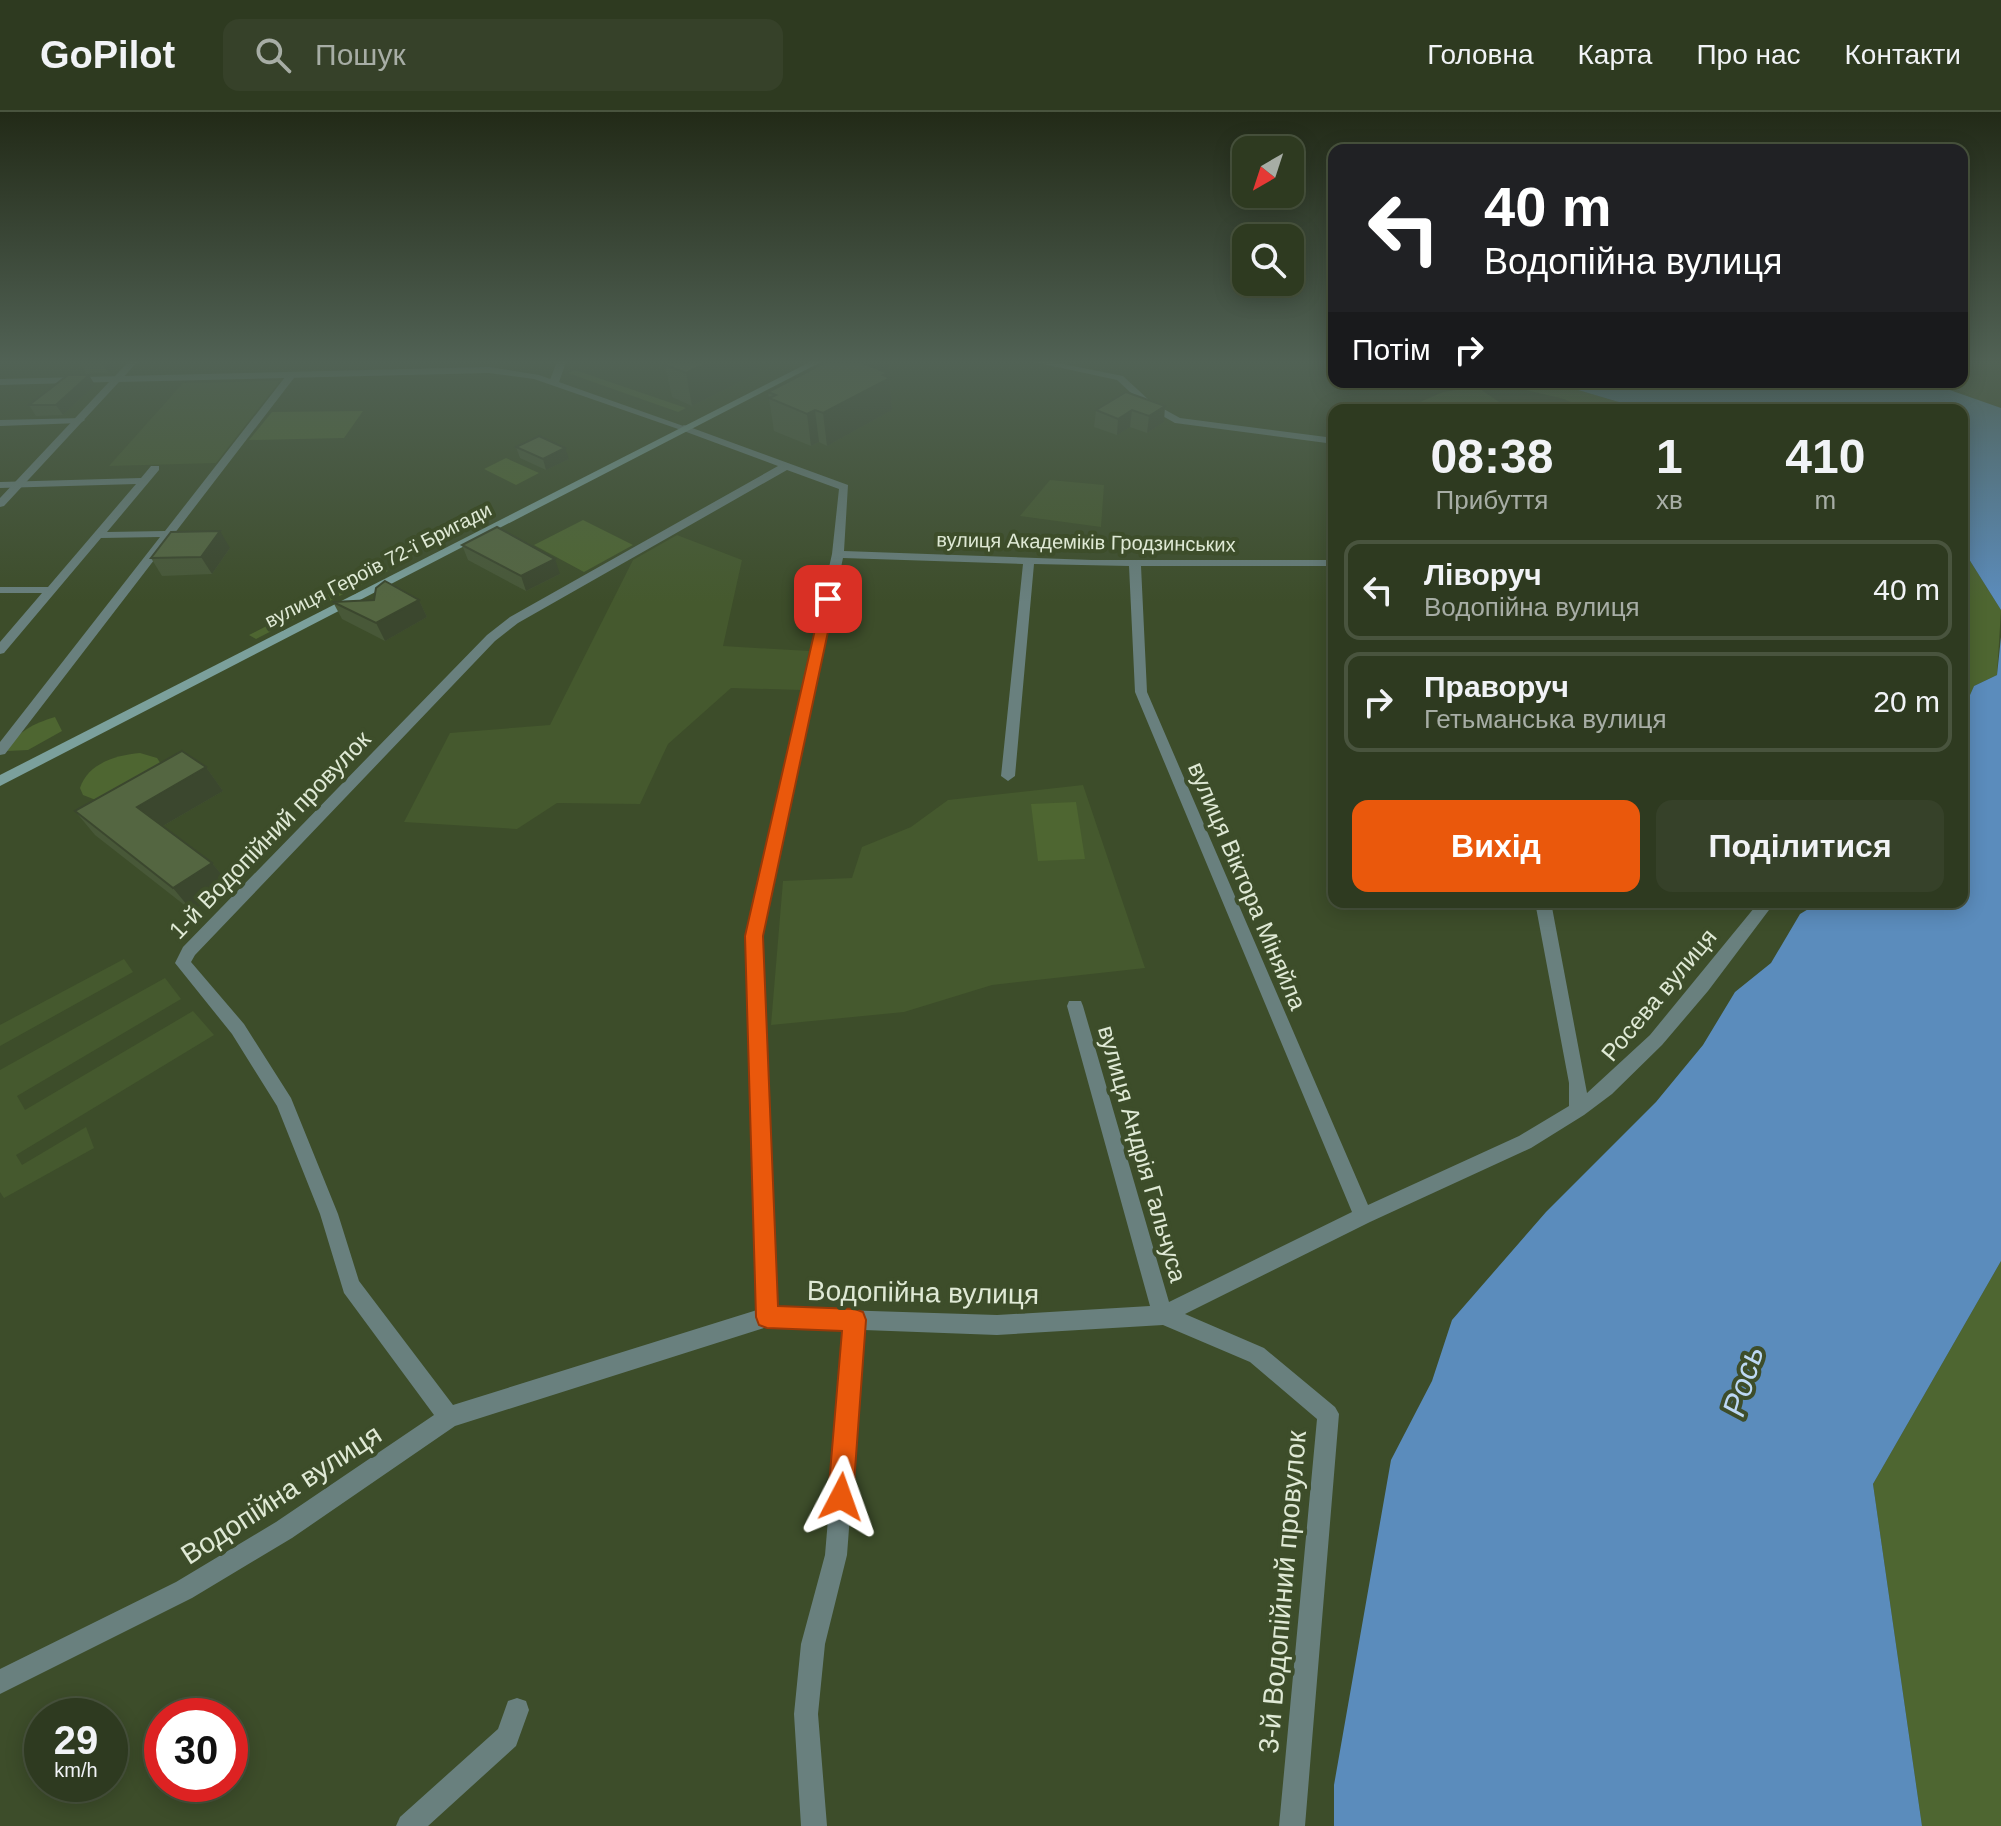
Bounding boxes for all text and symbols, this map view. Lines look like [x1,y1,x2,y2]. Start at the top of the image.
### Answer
search box [223,19,783,91]
icon: search [251,33,295,77]
text: GoPilot [40,34,175,76]
text: Пошук [315,38,406,71]
text: Головна [1427,39,1534,70]
text: Карта [1578,39,1652,70]
text: Про нас [1696,39,1801,70]
text: Контакти [1845,39,1961,70]
north arrow [1232,136,1304,208]
map controls [1232,136,1304,296]
text: 40 m [1484,175,1612,238]
icon: left [1352,176,1456,280]
button: search [1232,224,1304,296]
text: Водопійна вулиця [1484,241,1783,282]
icon: right [1447,328,1491,372]
text: Потім [1352,333,1431,366]
text: 08:38 [1431,430,1553,483]
text: 1 [1656,430,1683,483]
text: 410 [1785,430,1865,483]
text: Прибуття [1436,485,1548,515]
text: хв [1656,485,1683,515]
text: m [1815,485,1836,515]
street label: вулиця Героїв 72-ї Бригади [261,498,495,632]
street label: вулиця Академіків Гродзинських [936,528,1236,556]
text: Ліворуч [1424,558,1542,591]
pin [794,565,862,633]
icon: left [1356,568,1400,612]
text: 40 m [1873,573,1940,606]
icon: arrive [806,577,850,621]
text: Водопійна вулиця [1424,592,1640,622]
text: Праворуч [1424,670,1569,703]
icon: right [1356,680,1400,724]
text: 20 m [1873,685,1940,718]
text: Гетьманська вулиця [1424,704,1667,734]
street label: 1-й Водопійний провулок [164,725,376,944]
street label: вулиця Віктора Міняйла [1183,758,1312,1014]
button: Вихід [1352,800,1640,892]
button: Поділитися [1656,800,1944,892]
street label: Росева вулиця [1596,923,1722,1066]
street label: вулиця Андрія Гальчуса [1093,1022,1192,1286]
street label: Водопійна вулиця [807,1275,1039,1310]
water label: Рось [1715,1341,1771,1421]
street label: Водопійна вулиця [175,1418,387,1571]
street label: 3-й Водопійний провулок [1253,1429,1312,1755]
position arrow [799,1455,883,1539]
speed limit sign: 30 [144,1698,248,1802]
text: 29 [54,1718,98,1762]
text: km/h [54,1759,98,1781]

